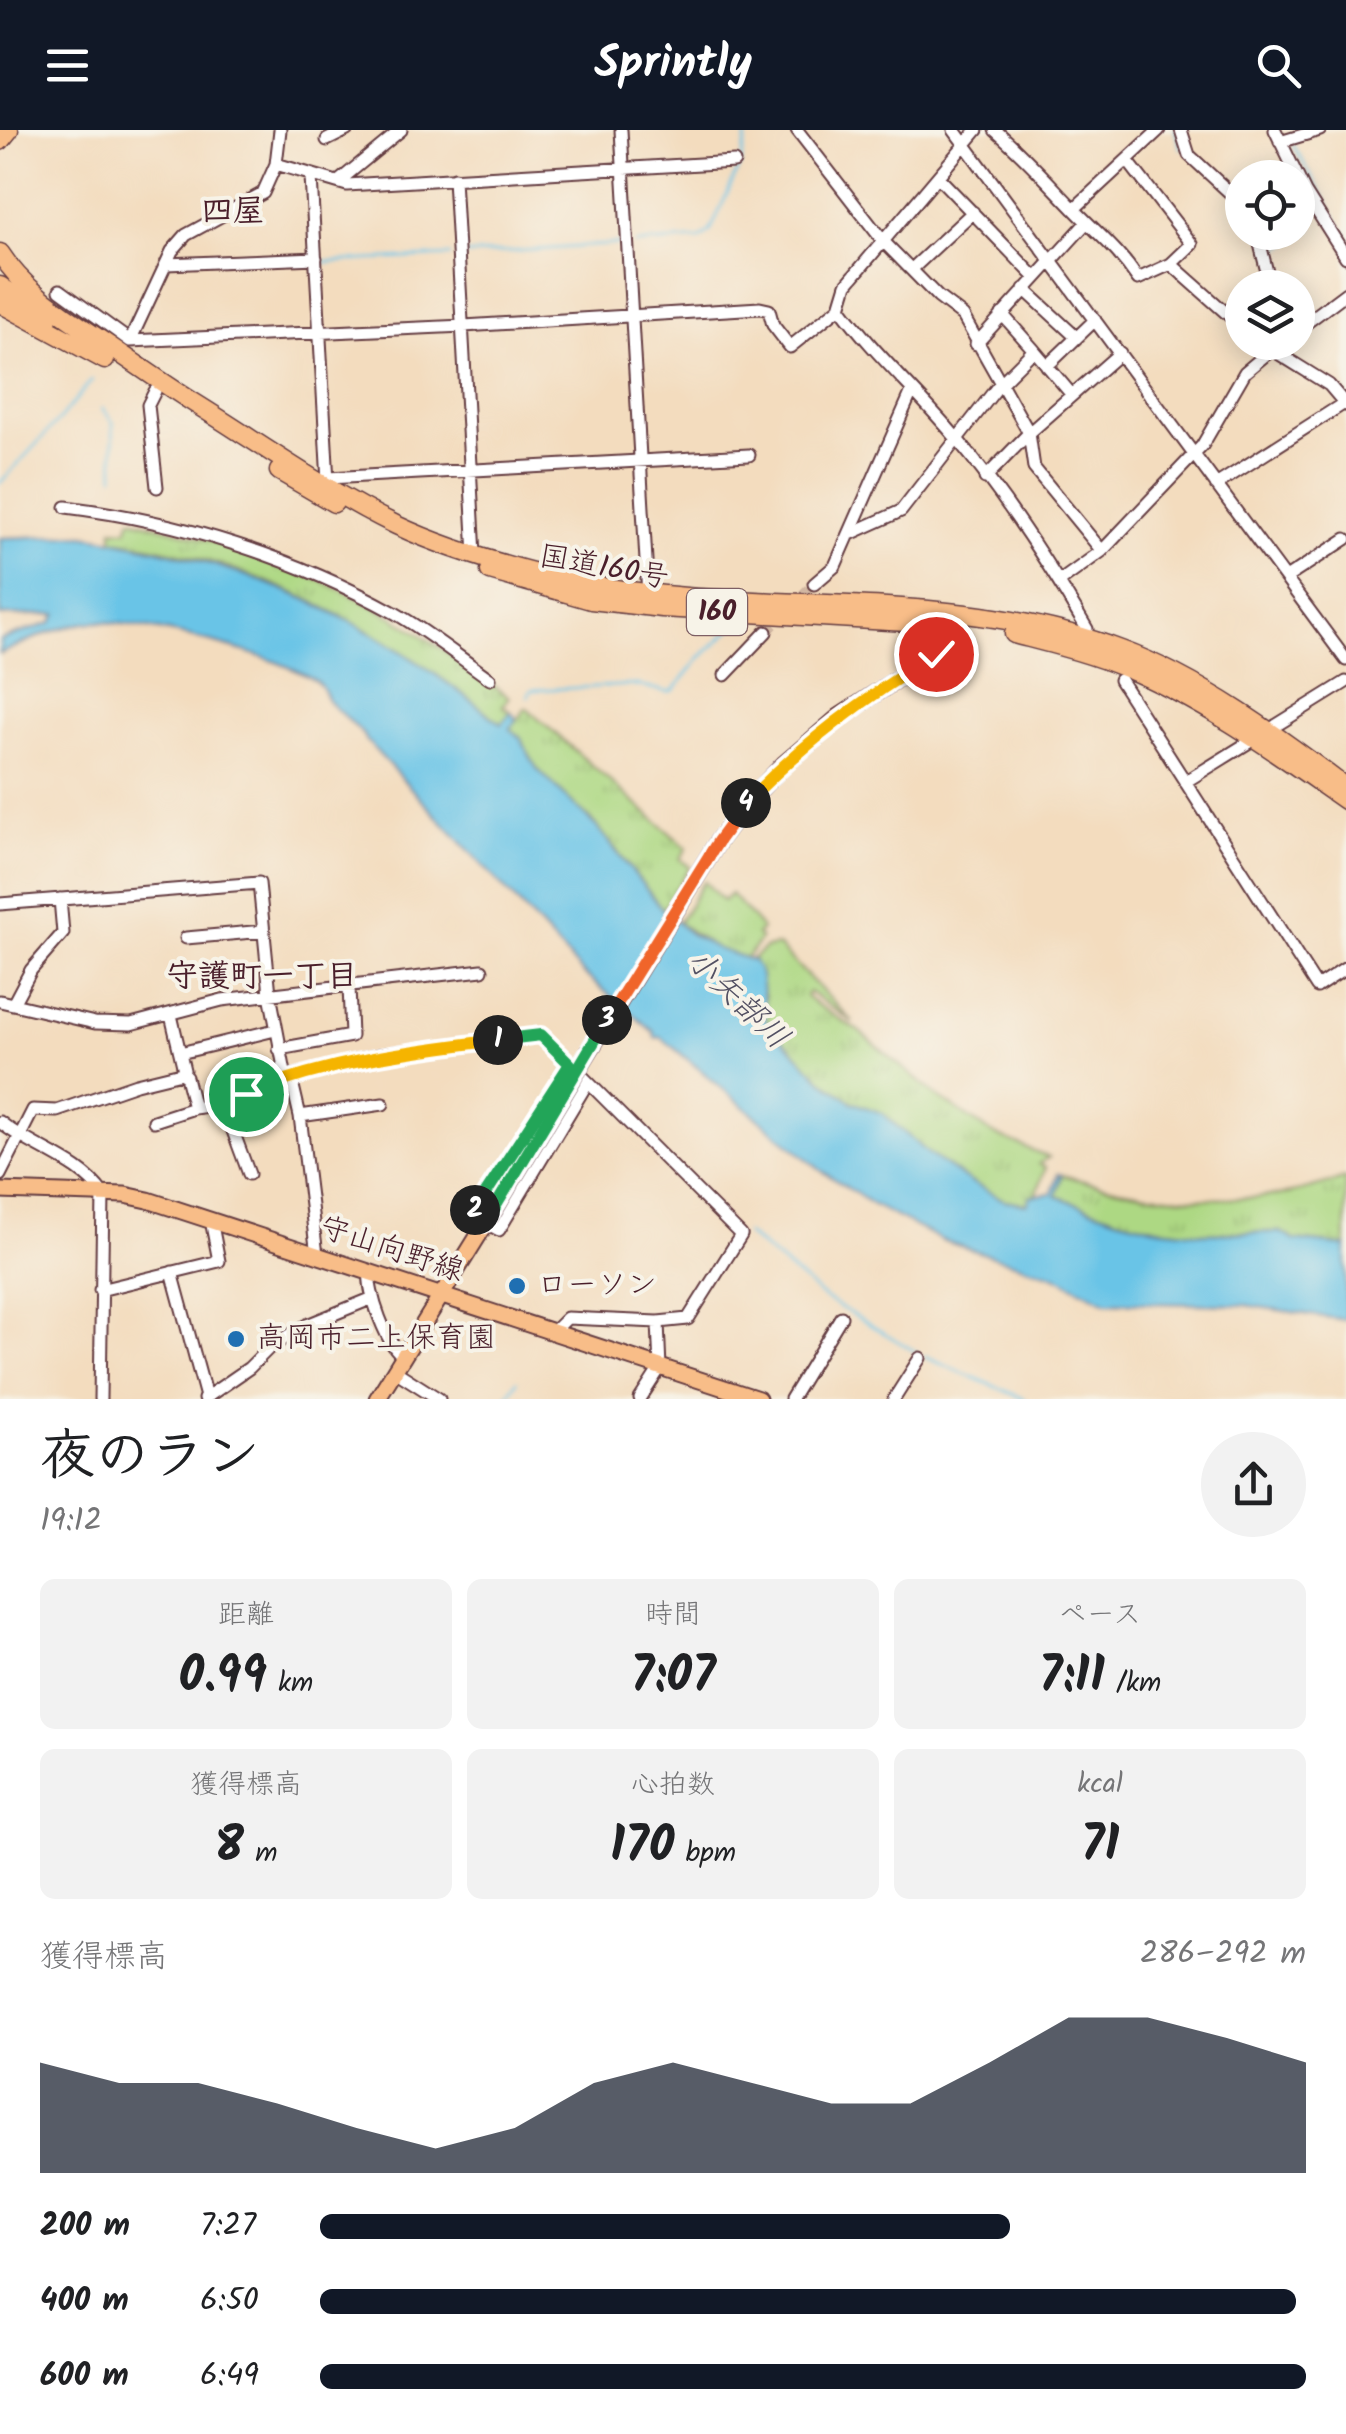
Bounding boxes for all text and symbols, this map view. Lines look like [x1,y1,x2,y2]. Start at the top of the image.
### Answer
text: Sprintly [594,29,752,101]
icon: menu [40,38,95,93]
icon: search [1251,38,1306,93]
map controls [1225,160,1315,360]
button: locate [1225,160,1315,250]
district label: 四屋 [201,187,265,238]
button: layers [1225,270,1315,360]
street label: 国道160号 [535,533,673,603]
road number: 160 [687,589,747,635]
pin [894,612,979,697]
icon: check [909,627,964,682]
pin: 4 [721,778,771,828]
text: 4 [738,780,754,825]
water label: 小矢部川 [673,937,801,1063]
district label: 守護町一丁目 [166,952,358,1003]
pin: 3 [582,995,632,1045]
text: 3 [599,997,615,1042]
pin: 1 [473,1015,523,1065]
text: 1 [494,1017,502,1062]
pin [204,1052,289,1137]
icon: arrive [219,1067,274,1122]
pin: 2 [450,1185,500,1235]
text: 2 [467,1187,483,1232]
street label: 守山向野線 [312,1204,470,1296]
place label: ローソン [537,1262,657,1310]
marker: ローソン [506,1275,528,1297]
place label: 高岡市二上保育園 [256,1315,496,1363]
marker: 高岡市二上保育園 [225,1328,247,1350]
text: 夜のラン [40,1415,260,1502]
button: share [1201,1432,1306,1537]
text: 19:12 [40,1496,102,1547]
text: 距離 [218,1593,274,1638]
text: 時間 [645,1593,701,1638]
text: ペース [1059,1593,1141,1638]
text: 0.99 [179,1638,267,1718]
text: 7:07 [630,1638,716,1718]
text: 7:11 [1039,1638,1105,1718]
text: km [267,1661,313,1706]
text: /km [1105,1661,1161,1706]
text: kcal [1077,1762,1123,1807]
text: 獲得標高 [190,1763,302,1808]
text: 心拍数 [631,1763,715,1808]
text: 71 [1081,1807,1119,1887]
text: 8 [214,1808,244,1888]
text: 170 [610,1808,674,1888]
text: m [244,1831,278,1876]
text: bpm [674,1831,736,1876]
text: 286–292 m [1140,1929,1306,1980]
text: 獲得標高 [40,1932,168,1983]
text: 200 m [40,2201,130,2252]
text: 7:27 [200,2201,256,2252]
text: 400 m [40,2276,129,2327]
text: 6:50 [200,2276,259,2327]
text: 600 m [40,2351,129,2402]
text: 6:49 [200,2351,259,2402]

